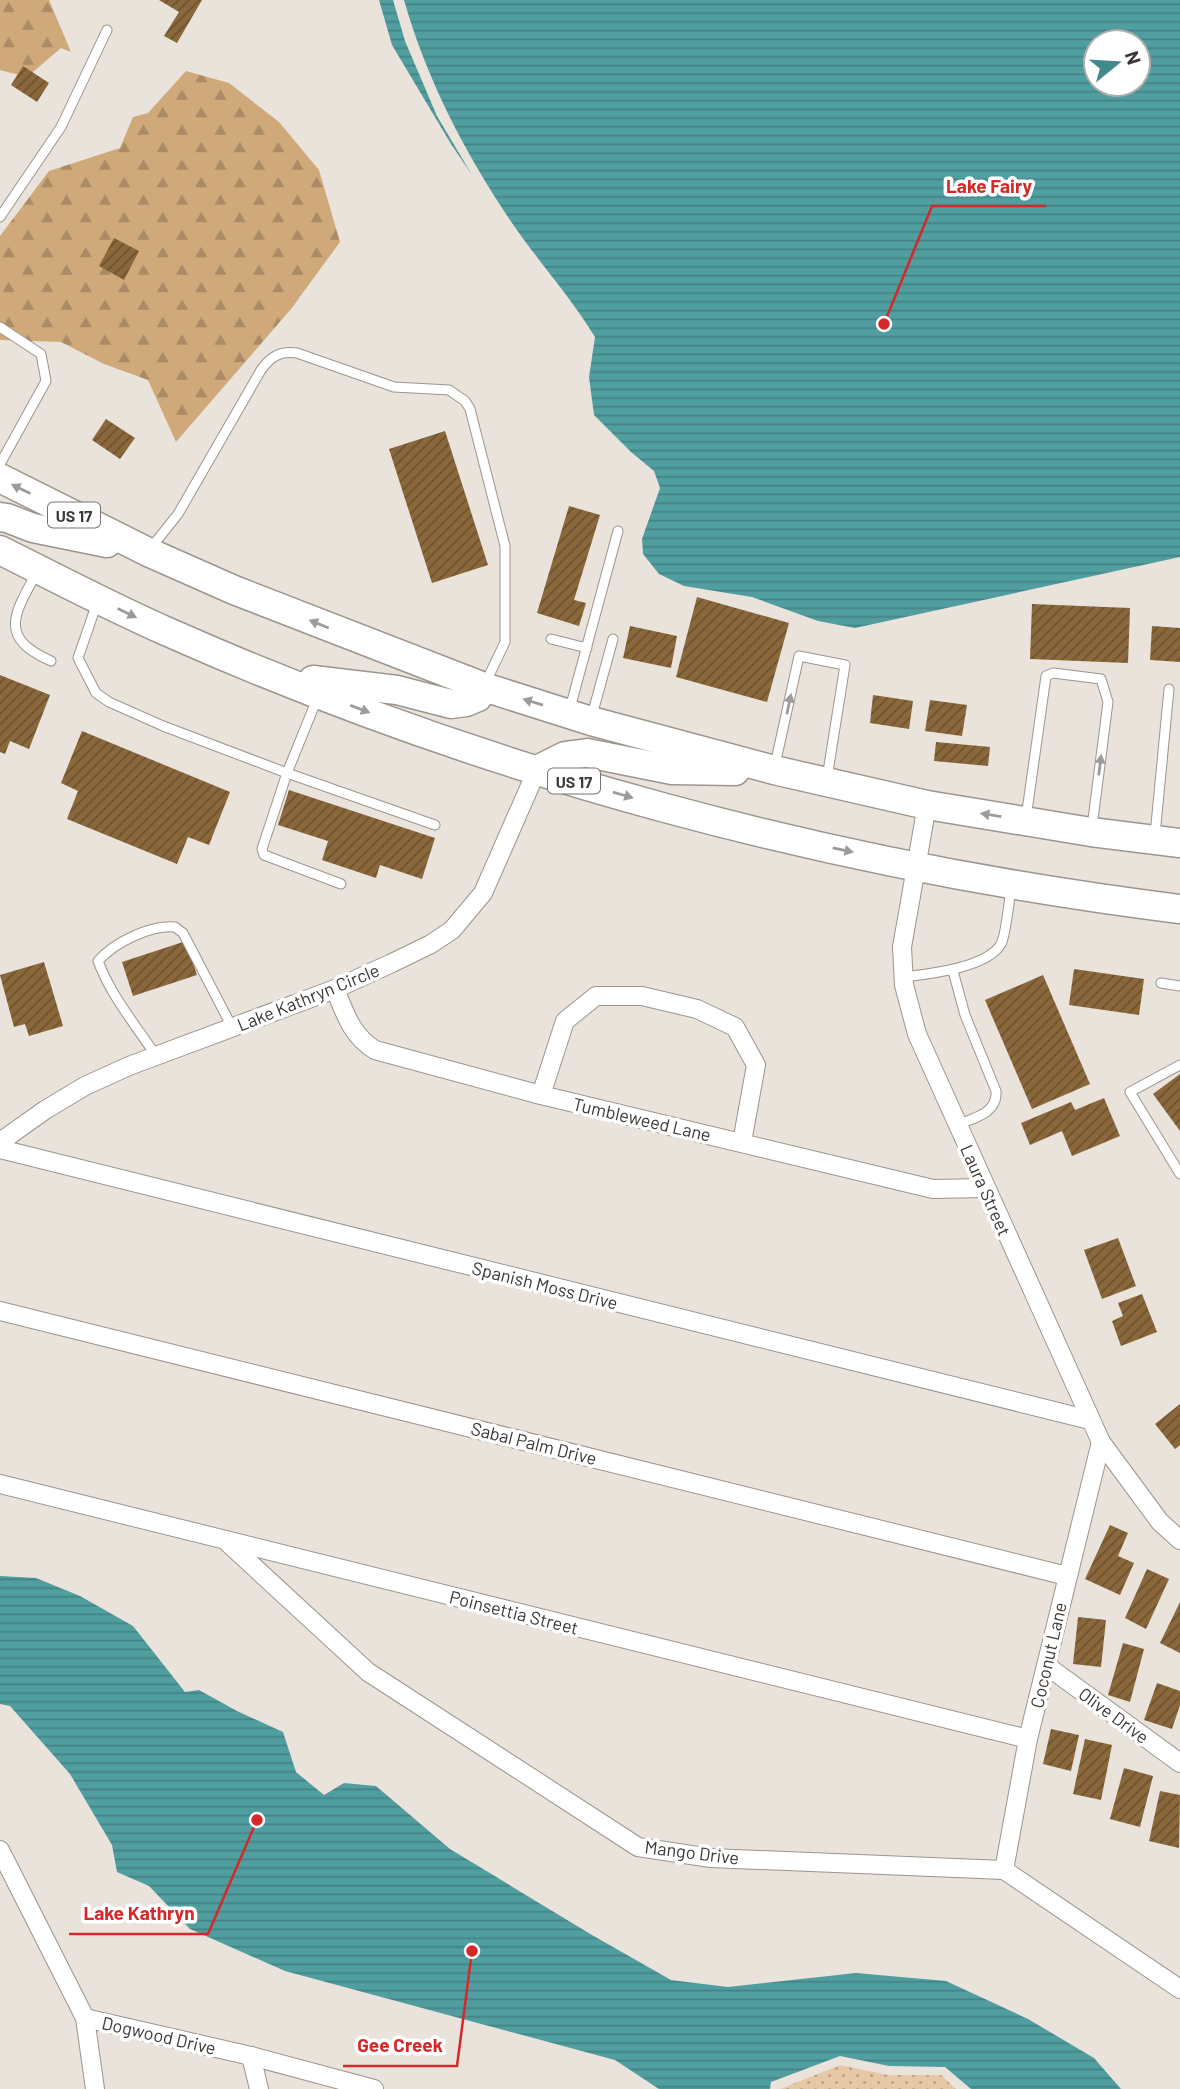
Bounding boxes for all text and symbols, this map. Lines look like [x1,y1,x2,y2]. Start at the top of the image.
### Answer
north arrow [1082,28,1152,98]
text: N [1121,48,1147,67]
callout: Lake Fairy [932,166,1046,206]
text: Lake Fairy [946,174,1032,197]
one-way arrow [11,483,31,494]
road number: US 17 [48,502,100,528]
one-way arrow [117,607,137,618]
one-way arrow [309,618,330,629]
one-way arrow [783,693,794,715]
one-way arrow [522,697,543,707]
one-way arrow [349,704,370,715]
one-way arrow [1095,753,1106,775]
road number: US 17 [548,768,600,794]
one-way arrow [612,790,634,801]
one-way arrow [980,809,1002,820]
one-way arrow [832,845,854,856]
street label: Lake Kathryn Circle [234,958,382,1036]
street label: Tumbleweed Lane [571,1092,713,1146]
street label: Laura Street [956,1141,1016,1239]
street label: Spanish Moss Drive [470,1256,620,1314]
street label: Sabal Palm Drive [469,1417,599,1469]
street label: Poinsettia Street [447,1585,581,1639]
street label: Coconut Lane [1025,1600,1071,1710]
street label: Olive Drive [1075,1682,1153,1748]
street label: Mango Drive [644,1835,740,1869]
callout: Lake Kathryn [69,1894,208,1934]
text: Lake Kathryn [83,1901,195,1924]
street label: Dogwood Drive [100,2011,218,2059]
callout: Gee Creek [343,2026,457,2066]
text: Gee Creek [357,2033,443,2056]

